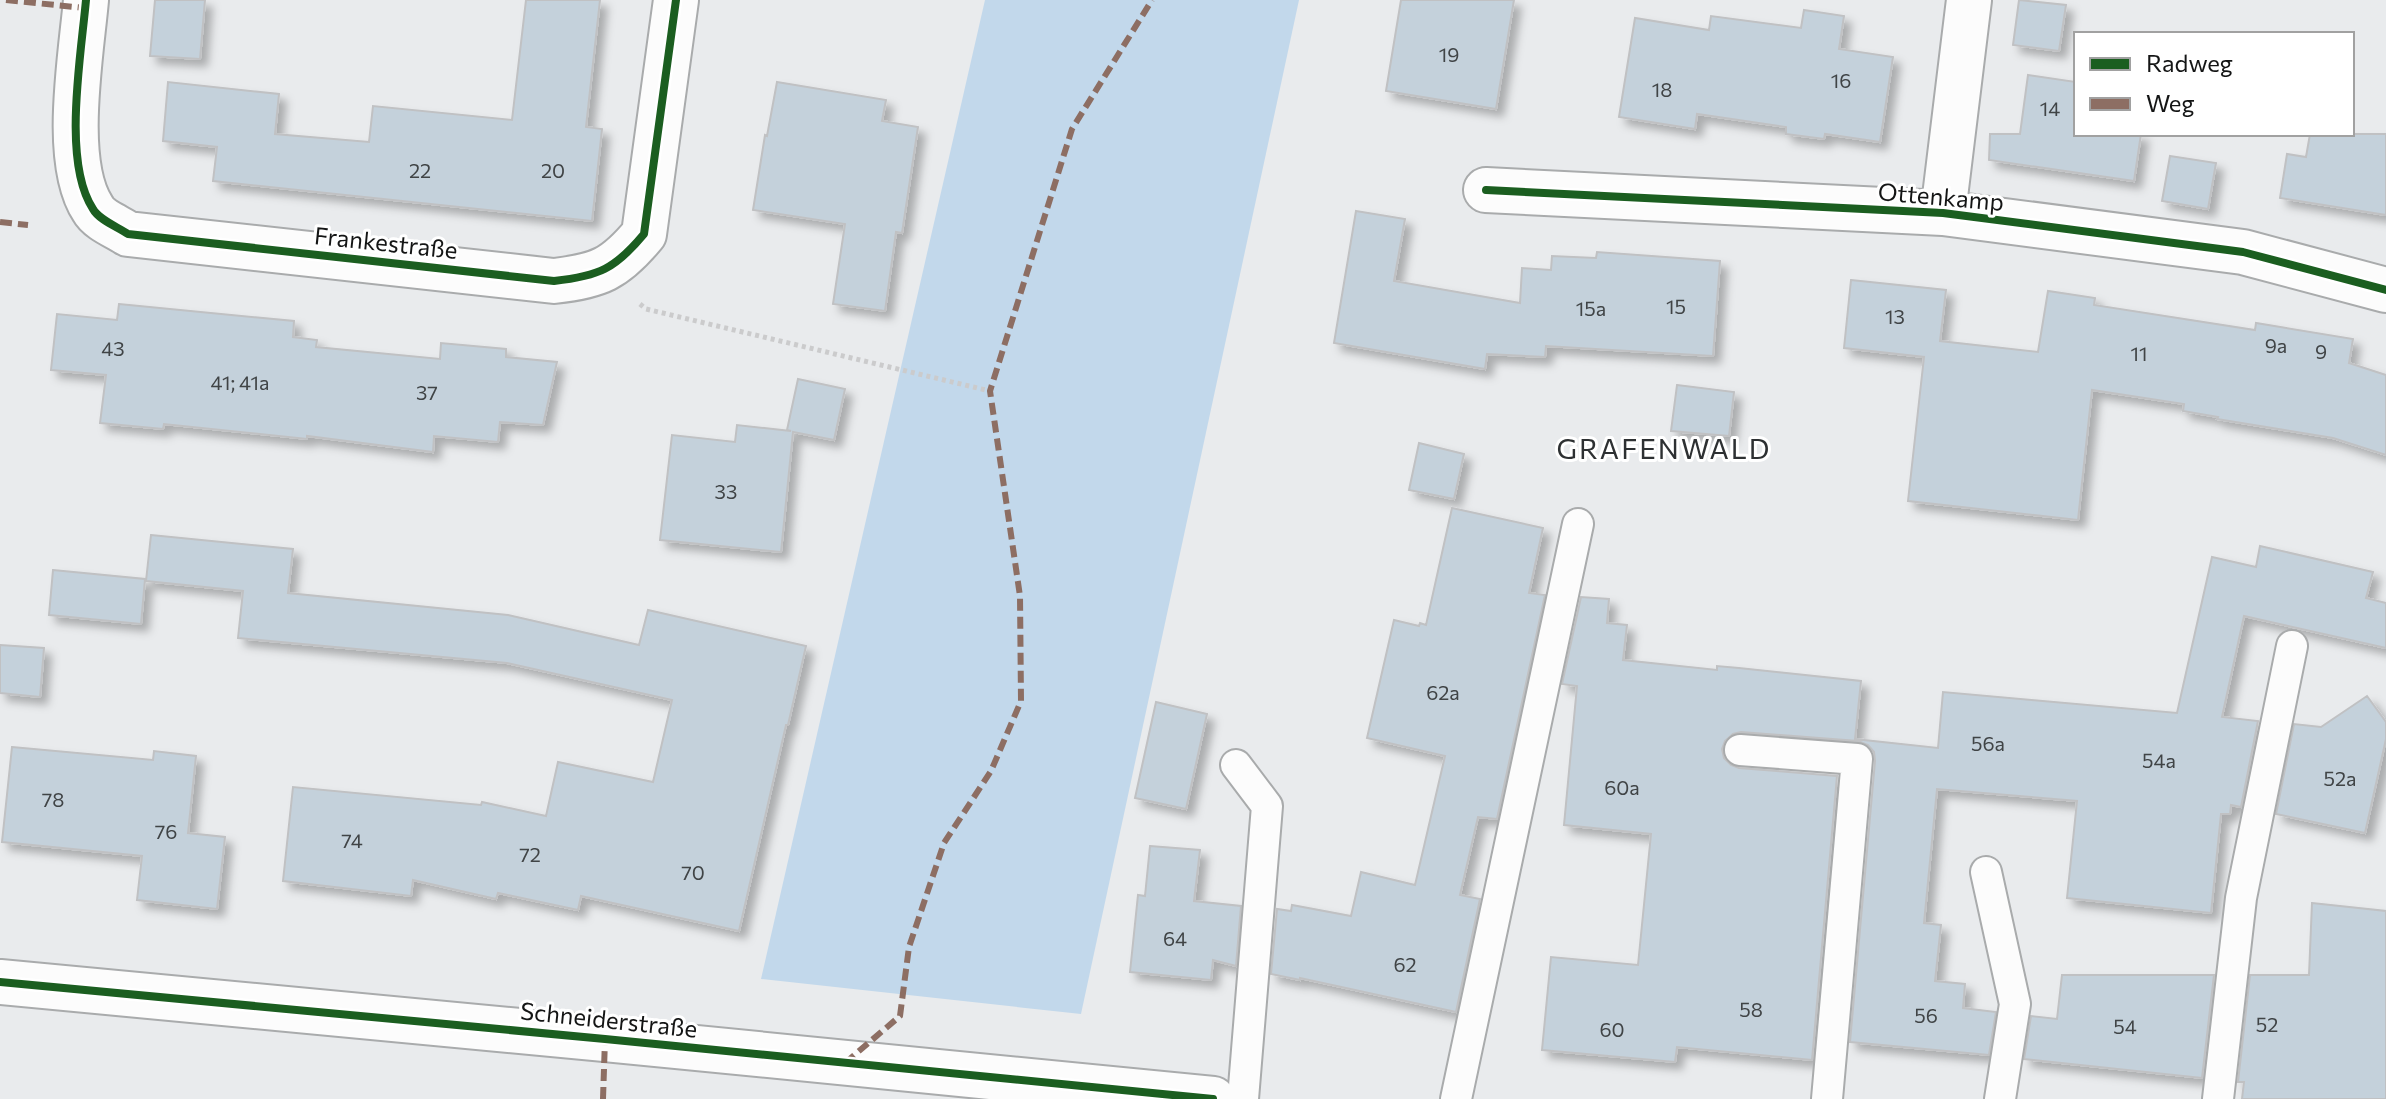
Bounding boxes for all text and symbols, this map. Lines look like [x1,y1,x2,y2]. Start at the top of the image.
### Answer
legend [2074,32,2354,136]
house number: 19 [1439,42,1459,66]
text: Radweg [2146,48,2233,77]
house number: 16 [1831,68,1851,92]
house number: 18 [1652,77,1672,101]
text: Weg [2146,88,2194,117]
house number: 14 [2040,96,2060,120]
house number: 22 [409,158,431,182]
house number: 20 [541,158,565,182]
street label: Ottenkamp [1877,176,2005,216]
street label: Frankestraße [313,220,459,264]
house number: 15 [1666,294,1686,318]
house number: 15a [1576,296,1606,320]
house number: 13 [1885,304,1905,328]
house number: 9a [2265,333,2287,357]
house number: 43 [101,336,125,360]
house number: 9 [2315,339,2327,363]
house number: 11 [2130,341,2148,365]
house number: 41; 41a [211,370,269,394]
house number: 37 [416,380,438,404]
district label: GRAFENWALD [1557,431,1771,465]
house number: 33 [715,479,737,503]
house number: 62a [1426,680,1460,704]
house number: 56a [1971,731,2005,755]
house number: 54a [2142,748,2176,772]
house number: 52a [2323,766,2357,790]
house number: 60a [1604,775,1640,799]
house number: 78 [42,787,64,811]
house number: 76 [155,819,177,843]
house number: 74 [341,828,363,852]
house number: 72 [519,842,541,866]
house number: 70 [681,860,705,884]
house number: 64 [1163,926,1187,950]
house number: 62 [1393,952,1417,976]
street label: Schneiderstraße [519,995,699,1043]
house number: 58 [1739,997,1763,1021]
house number: 56 [1914,1003,1938,1027]
house number: 52 [2256,1012,2278,1036]
house number: 54 [2113,1014,2137,1038]
house number: 60 [1599,1017,1625,1041]

